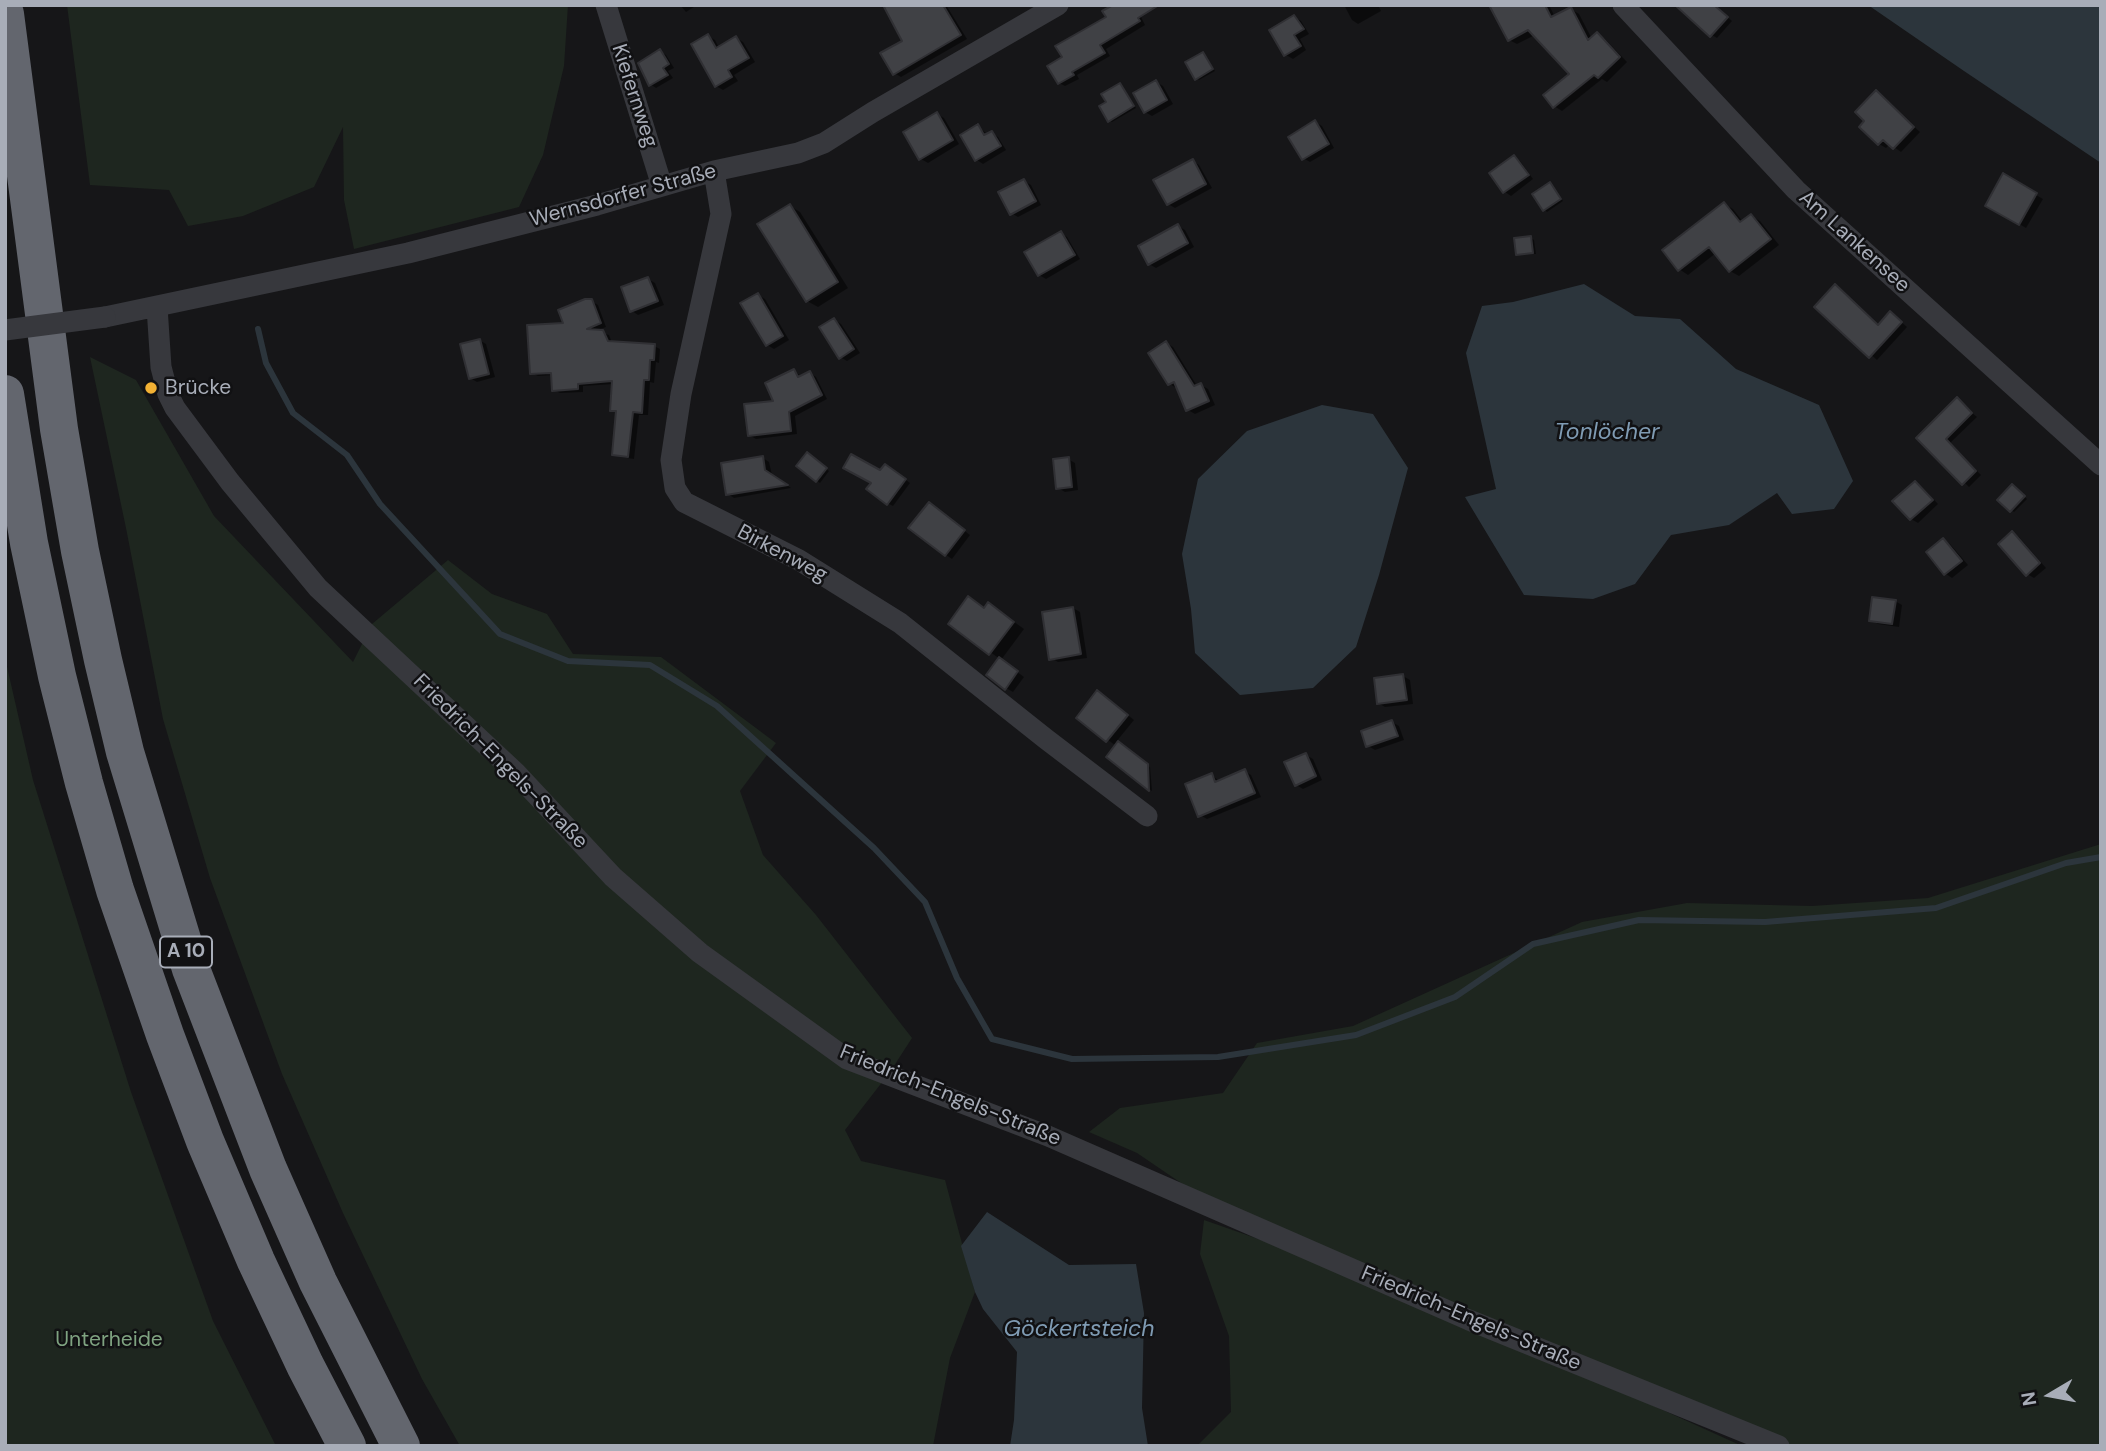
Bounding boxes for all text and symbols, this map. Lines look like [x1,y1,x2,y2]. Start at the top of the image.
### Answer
street label: Kiefernweg [605,41,663,151]
street label: Wernsdorfer Straße [527,159,719,233]
street label: Am Lankensee [1793,185,1915,299]
place label: Brücke [165,375,231,401]
marker: Brücke [143,380,159,396]
water label: Tonlöcher [1554,419,1660,447]
street label: Birkenweg [733,520,831,588]
street label: Friedrich-Engels-Straße [408,670,592,854]
road number: A 10 [160,936,212,968]
street label: Friedrich-Engels-Straße [836,1040,1064,1152]
street label: Friedrich-Engels-Straße [1357,1261,1585,1377]
water label: Göckertsteich [1003,1316,1155,1344]
park label: Unterheide [55,1327,163,1353]
north arrow [2015,1360,2085,1430]
text: N [2015,1390,2042,1408]

